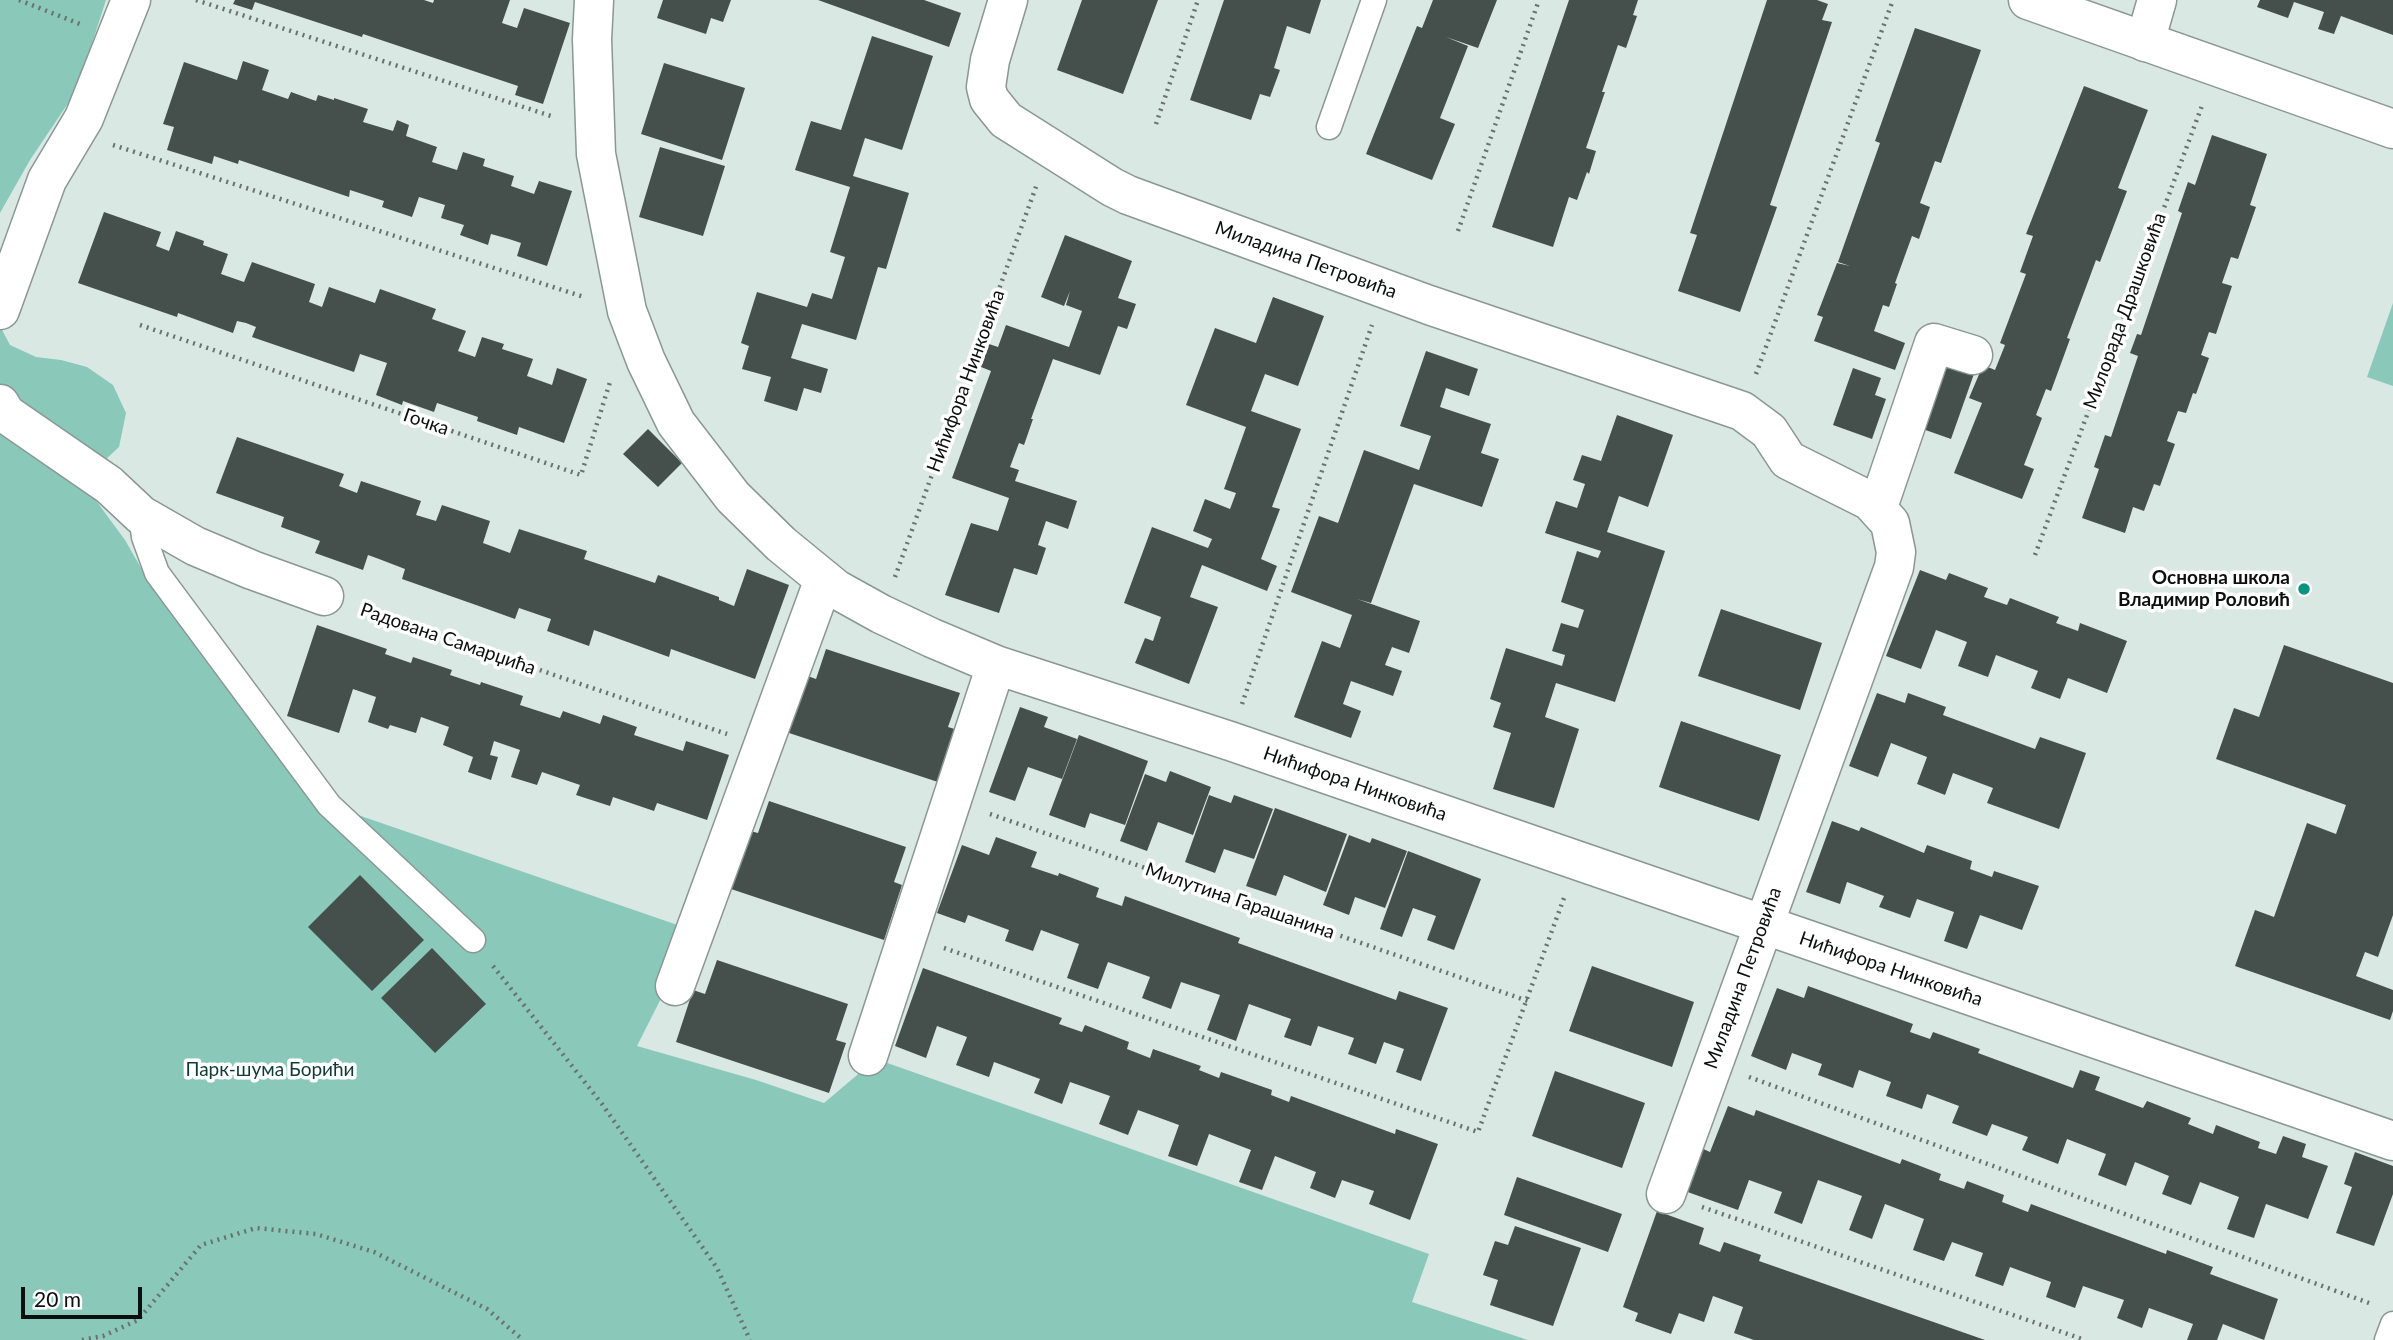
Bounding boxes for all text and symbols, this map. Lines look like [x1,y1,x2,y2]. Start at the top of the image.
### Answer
street label: Милорада Драшковића [2079,210,2171,412]
street label: Миладина Петровића [1212,217,1400,303]
street label: Нићифора Нинковића [922,287,1010,475]
street label: Гочка [400,404,452,440]
place label: Основна школа Владимир Роловић [2118,567,2290,611]
marker: Основна школа Владимир Роловић [2296,581,2312,597]
street label: Радована Самарџића [357,598,539,680]
street label: Нићифора Нинковића [1260,742,1450,826]
street label: Милутина Гарашанина [1142,858,1338,944]
street label: Миладина Петровића [1700,884,1786,1072]
street label: Нићифора Нинковића [1796,927,1986,1011]
park label: Парк-шума Борићи [185,1059,355,1081]
scale bar [24,1274,145,1318]
text: 20 m [34,1286,81,1311]

